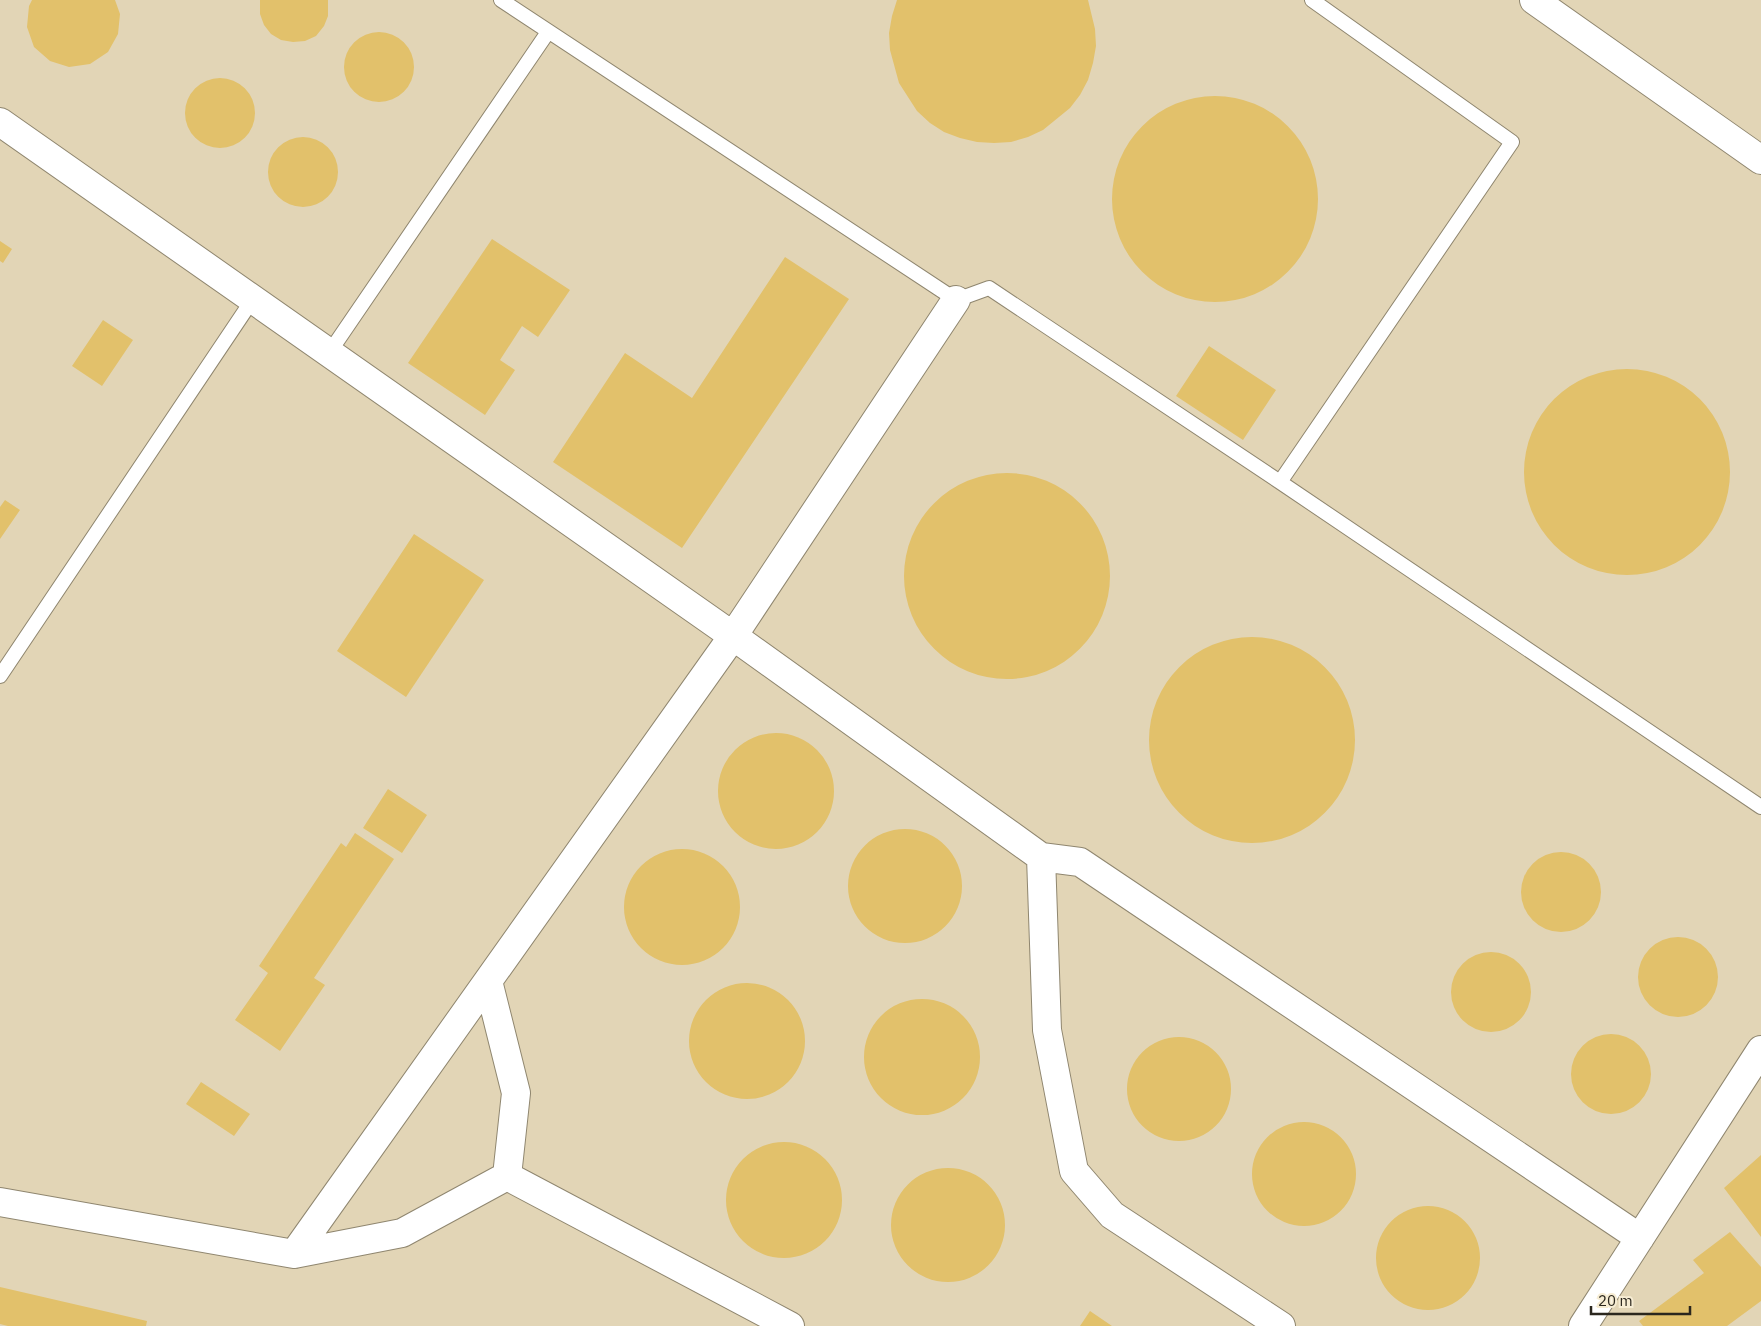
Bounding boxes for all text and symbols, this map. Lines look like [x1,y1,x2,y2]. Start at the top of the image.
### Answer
scale bar [1591,1284,1690,1316]
text: 20 m [1598,1291,1633,1310]

